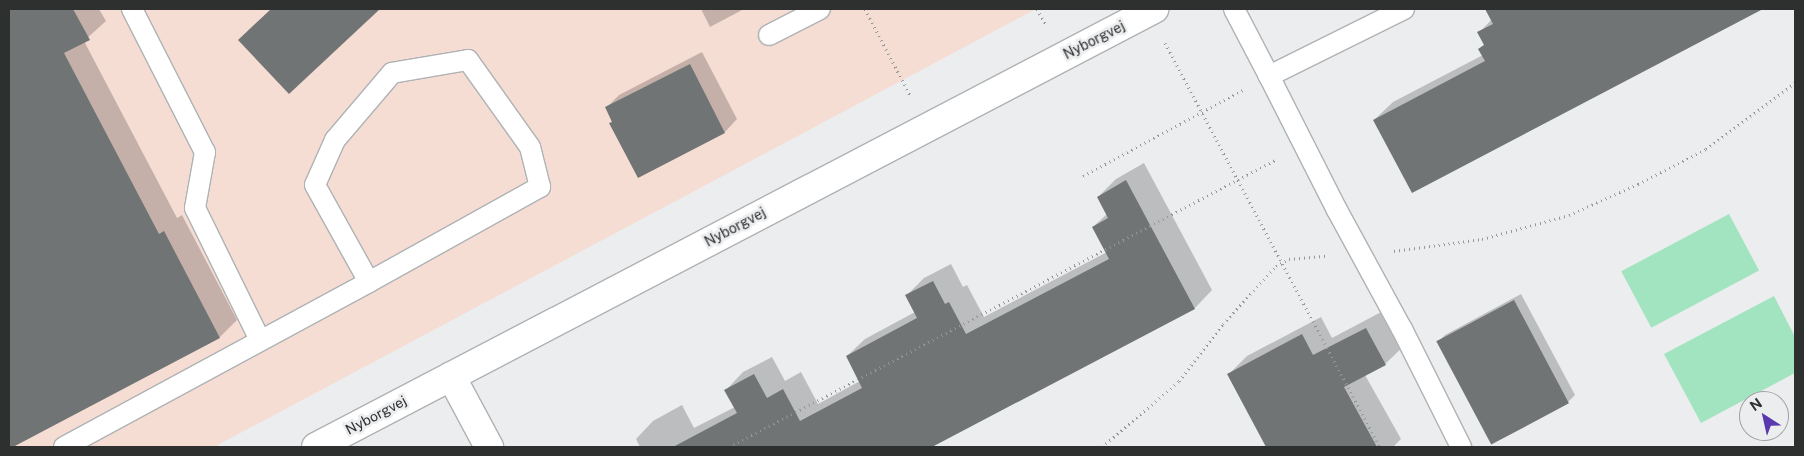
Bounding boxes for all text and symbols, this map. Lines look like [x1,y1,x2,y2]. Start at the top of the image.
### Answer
street label: Nyborgvej [1060,17,1128,63]
street label: Nyborgvej [702,204,768,250]
north arrow [1739,391,1789,441]
street label: Nyborgvej [343,392,409,438]
text: N [1747,395,1765,414]

